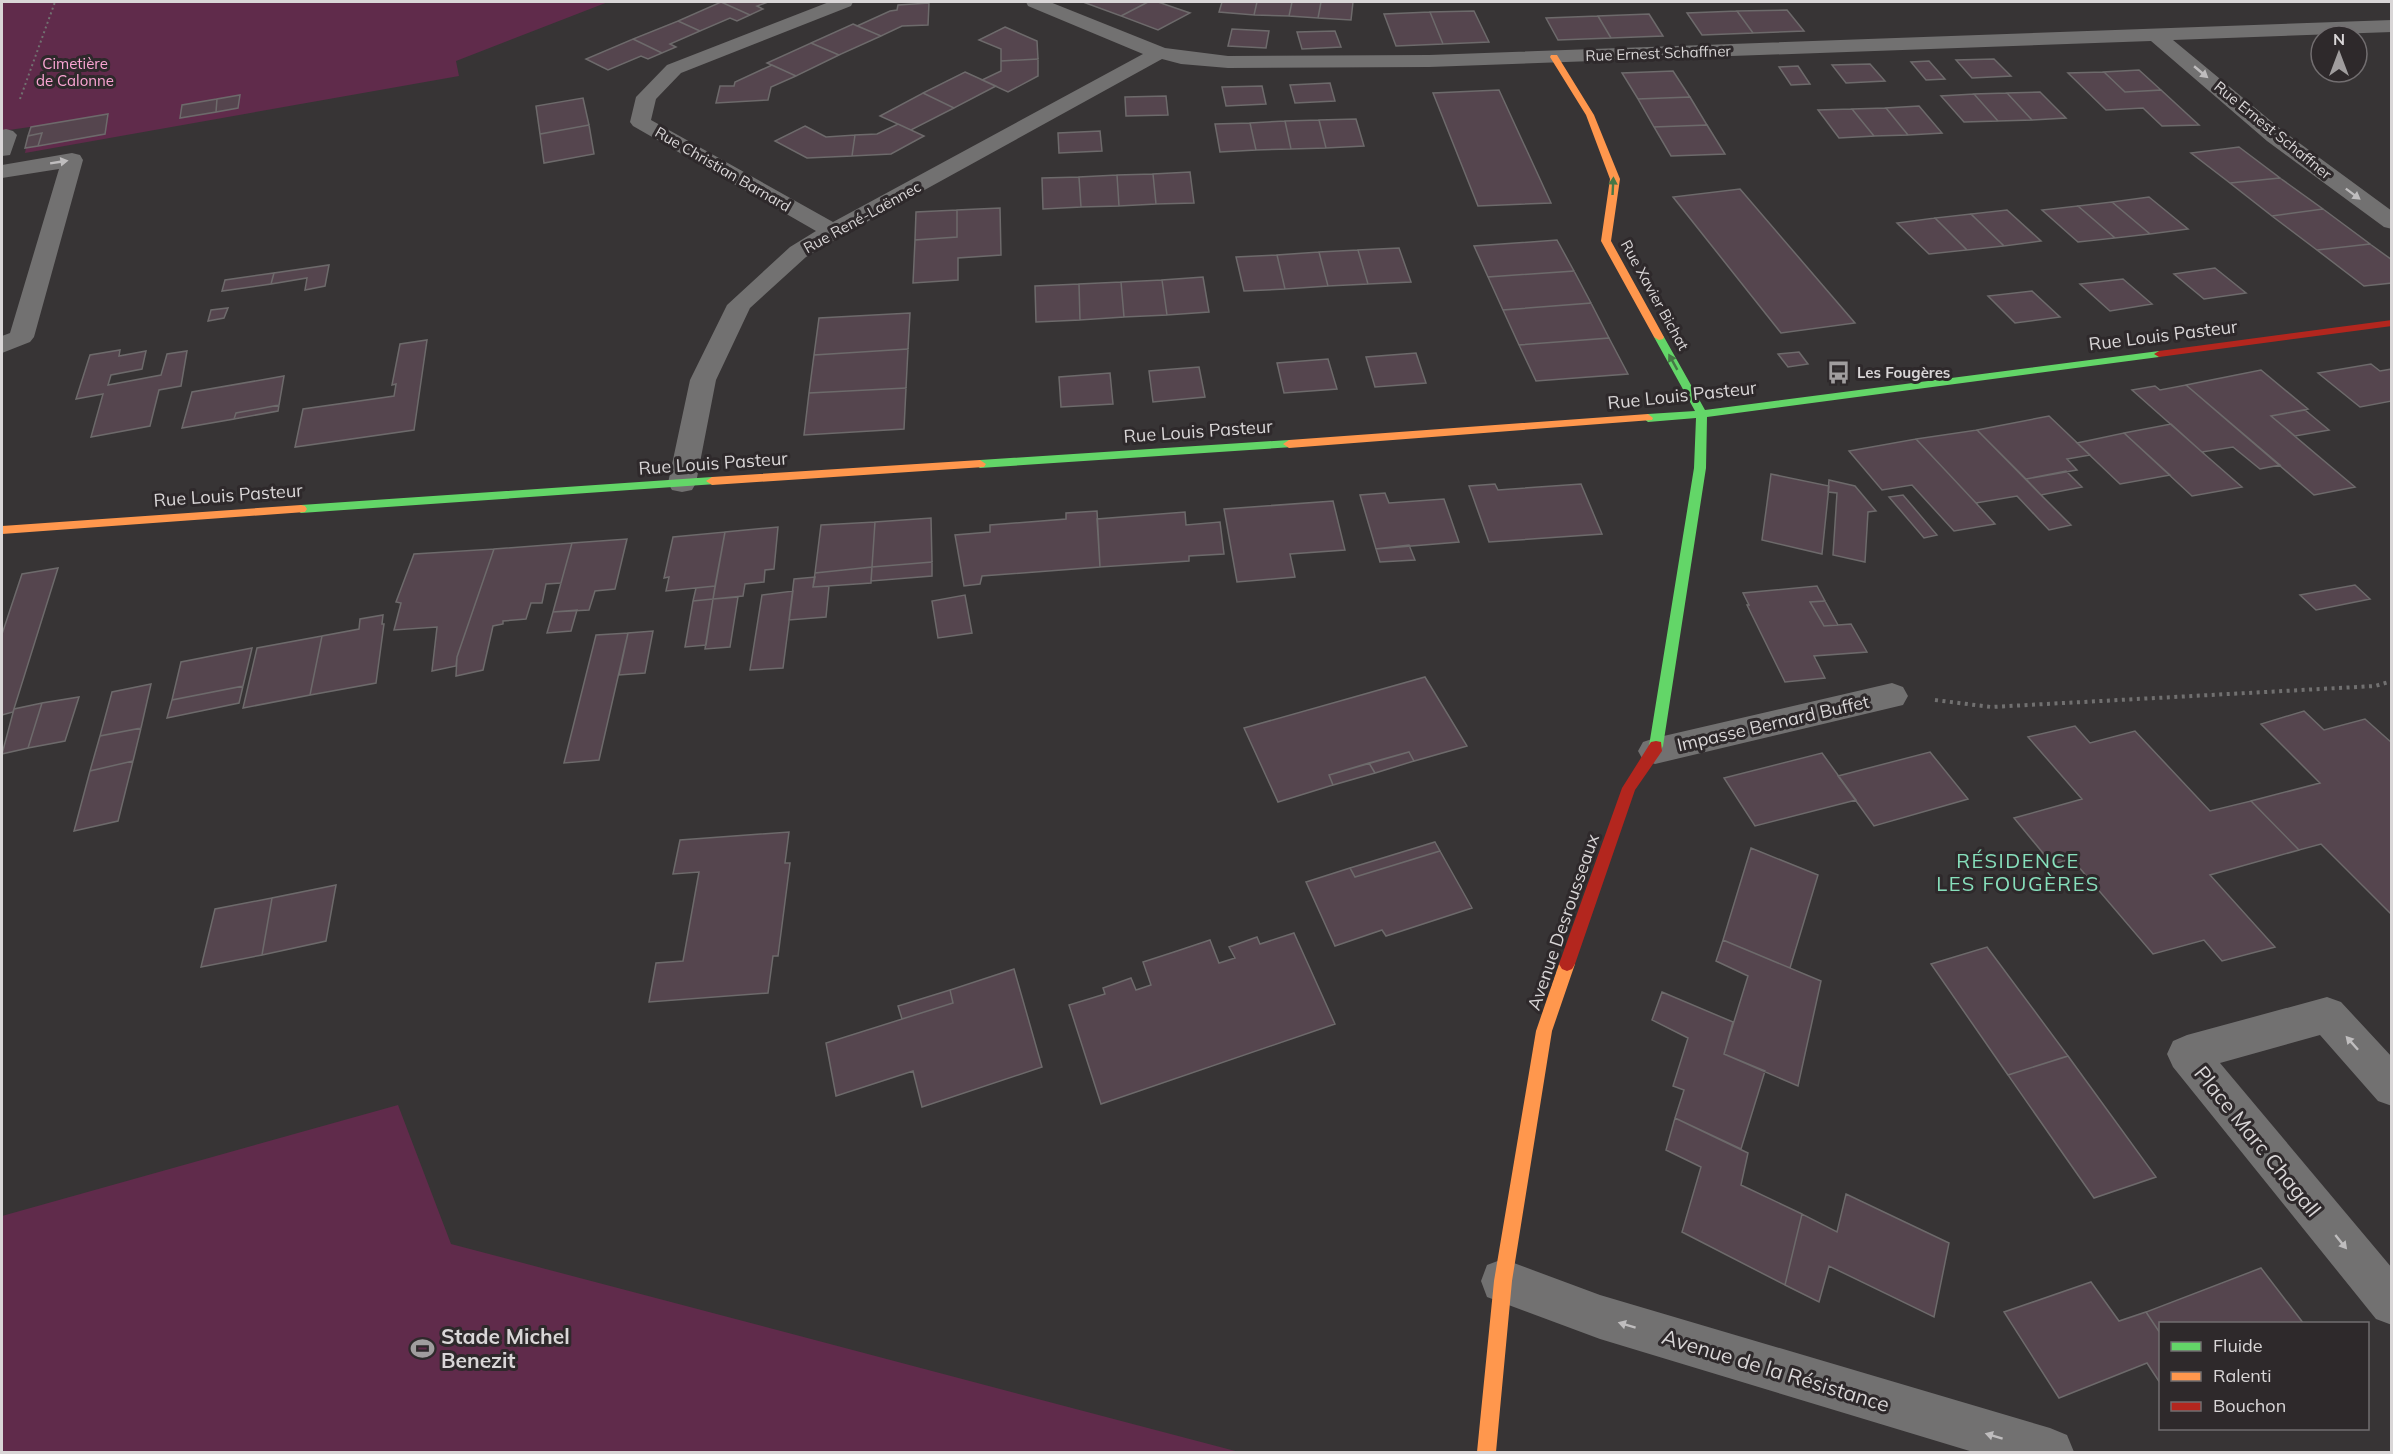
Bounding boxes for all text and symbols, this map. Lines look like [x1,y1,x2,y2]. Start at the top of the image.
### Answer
north arrow [2309,24,2369,84]
text: N [2333,29,2345,49]
street label: Rue Ernest Schaffner [1585,41,1732,65]
park label: Cimetière de Calonne [36,54,114,90]
one-way arrow [2193,65,2208,78]
street label: Rue Ernest Schaffner [2210,77,2336,184]
street label: Rue Christian Barnard [652,122,794,216]
one-way arrow [50,157,69,166]
one-way arrow [1609,176,1618,195]
street label: Rue René-Laënnec [800,177,924,257]
one-way arrow [2345,188,2361,200]
street label: Rue Xavier Bichat [1617,237,1693,353]
street label: Rue Louis Pasteur [2087,314,2239,356]
one-way arrow [1668,354,1678,371]
bus stop icon: Les Fougères [1826,359,1852,385]
place label: Les Fougères [1857,363,1950,382]
street label: Rue Louis Pasteur [1606,376,1758,414]
street label: Rue Louis Pasteur [1123,414,1274,448]
street label: Rue Louis Pasteur [638,446,789,480]
street label: Rue Louis Pasteur [153,478,304,512]
street label: Impasse Bernard Buffet [1675,690,1871,756]
street label: Avenue Desrousseaux [1522,830,1604,1013]
district label: RÉSIDENCE LES FOUGÈRES [1936,848,2100,896]
one-way arrow [2345,1036,2359,1051]
street label: Place Marc Chagall [2189,1060,2327,1222]
one-way arrow [2334,1234,2347,1249]
one-way arrow [1618,1320,1636,1329]
legend [2159,1322,2369,1430]
place label: Stade Michel Benezit [441,1323,570,1373]
street label: Avenue de la Résistance [1659,1323,1893,1417]
text: Fluide [2213,1334,2263,1357]
sports icon: Stade Michel Benezit [410,1335,436,1361]
text: Ralenti [2213,1364,2271,1387]
text: Bouchon [2213,1394,2286,1417]
one-way arrow [1985,1431,2003,1440]

